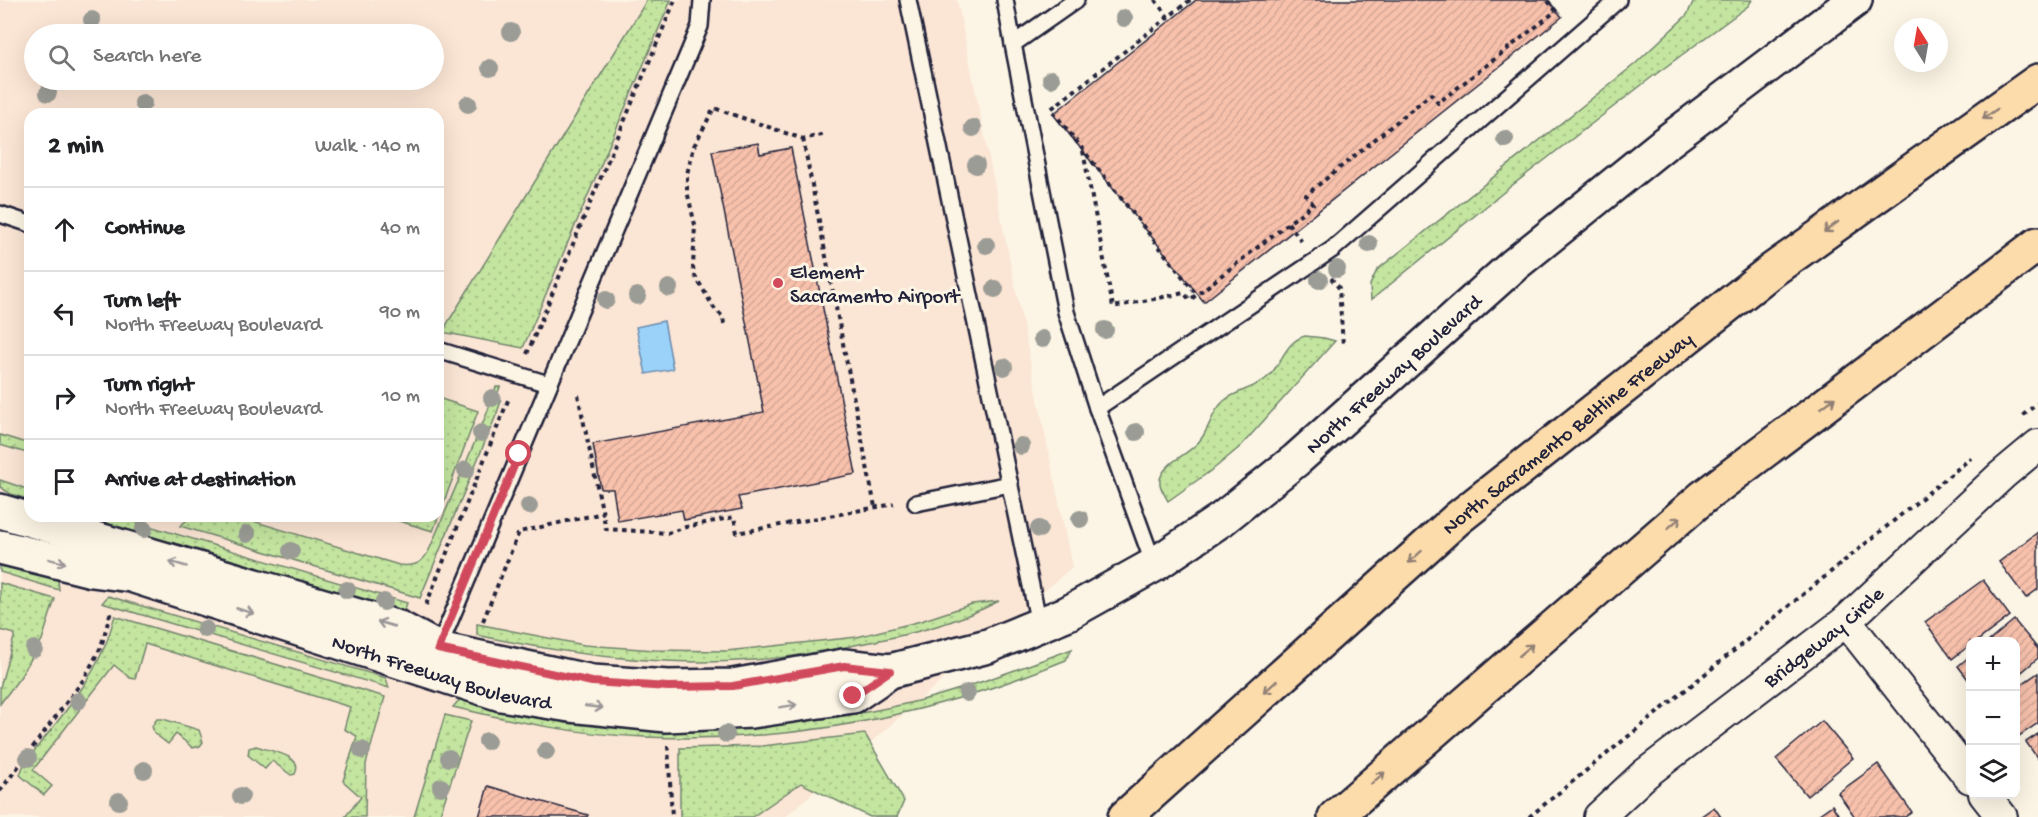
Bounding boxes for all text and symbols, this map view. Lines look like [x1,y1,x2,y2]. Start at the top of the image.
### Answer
north arrow [1894,18,1948,72]
search box [24,24,444,90]
icon: search [45,41,78,74]
text: Search here [93,44,201,70]
one-way arrow [1982,108,1999,120]
text: 2 min [48,132,103,163]
text: Walk · 140 m [315,136,420,159]
icon: ahead [48,213,81,246]
text: Continue [105,216,185,242]
text: 40 m [380,218,420,241]
one-way arrow [1824,221,1840,233]
place label: Element Sacramento Airport [790,262,962,311]
marker: Element Sacramento Airport [771,276,785,290]
text: Turn left [105,289,179,315]
street label: North Freeway Boulevard [1302,290,1490,461]
icon: left [48,297,81,330]
text: 90 m [380,302,420,325]
text: North Freeway Boulevard [105,315,322,338]
street label: North Sacramento Beltline Freeway [1439,328,1699,542]
text: Turn right [105,373,193,399]
icon: right [48,381,81,414]
text: 10 m [382,386,420,409]
one-way arrow [1819,397,1835,409]
text: North Freeway Boulevard [105,399,322,422]
route start [505,440,531,466]
icon: arrive [48,465,81,498]
text: Arrive at destination [105,468,295,494]
one-way arrow [1666,516,1681,530]
one-way arrow [1408,550,1423,564]
one-way arrow [47,556,66,568]
one-way arrow [169,557,188,569]
street label: Bridgeway Circle [1759,582,1891,696]
one-way arrow [235,607,254,618]
one-way arrow [376,618,395,629]
street label: North Freeway Boulevard [328,631,555,718]
map controls [1966,637,2020,799]
button: + [1966,637,2020,691]
one-way arrow [1518,643,1533,657]
one-way arrow [1263,680,1278,694]
route end [839,682,865,708]
button: − [1966,691,2020,745]
one-way arrow [777,700,797,711]
one-way arrow [583,702,603,713]
button: layers [1966,745,2020,799]
one-way arrow [1371,771,1386,785]

